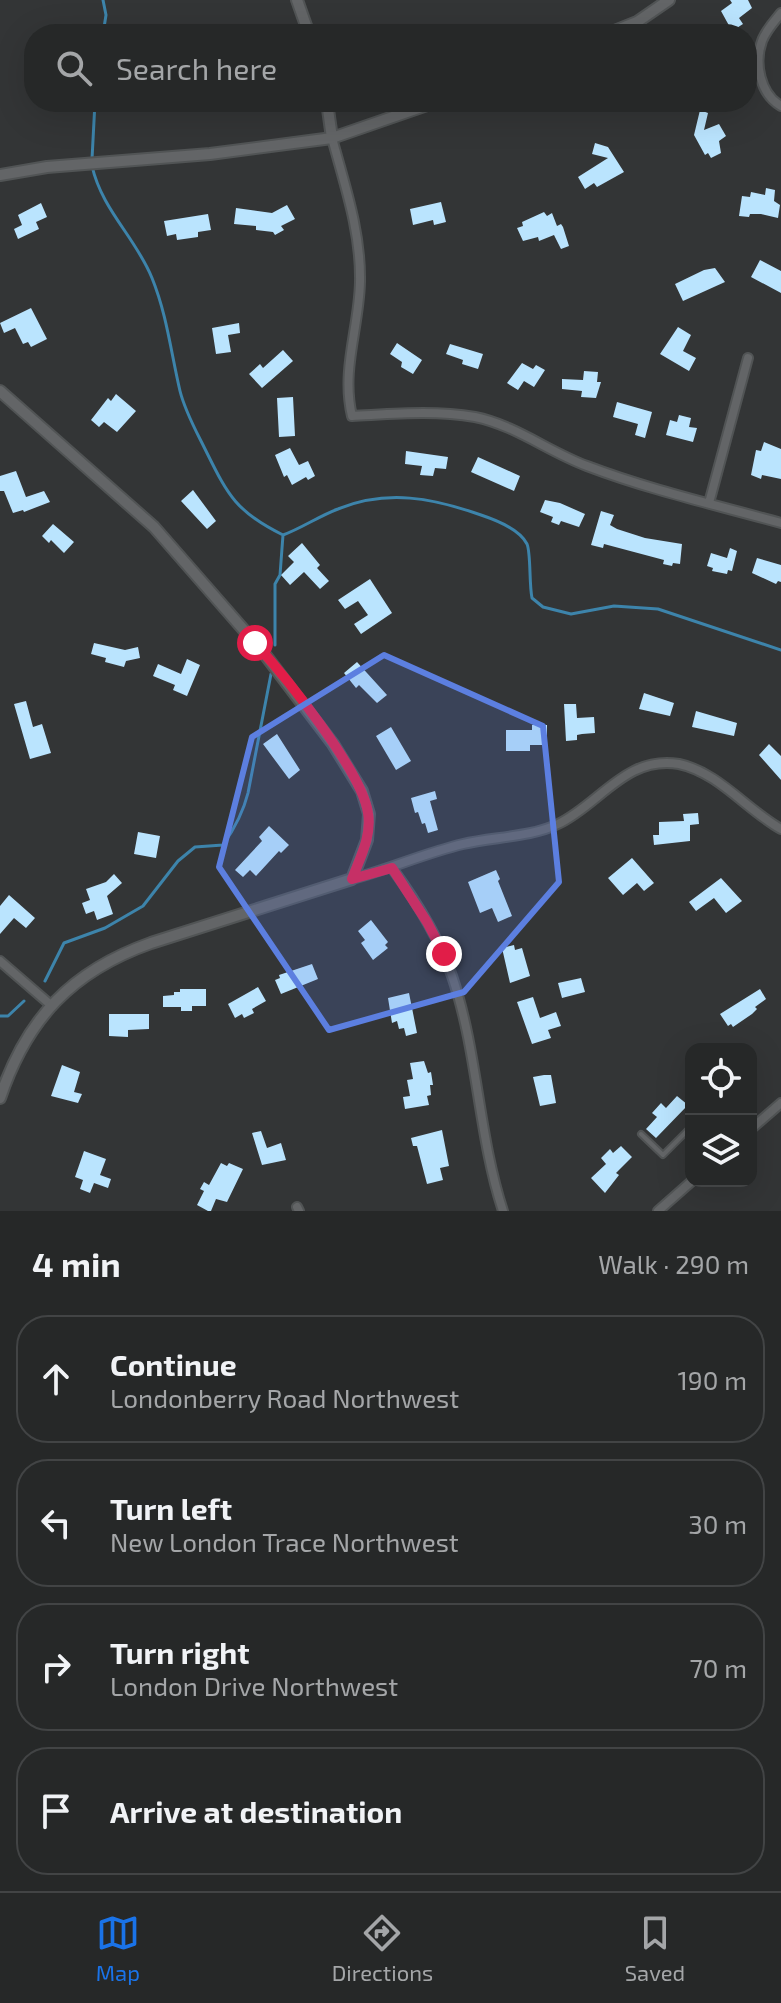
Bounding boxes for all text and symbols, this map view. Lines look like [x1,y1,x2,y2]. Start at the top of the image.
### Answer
search box [24,24,757,112]
icon: search [52,46,96,90]
text: Search here [116,50,277,86]
route start [237,625,273,661]
route end [426,936,462,972]
map controls [685,1043,757,1187]
button: locate [685,1043,757,1115]
button: layers [685,1115,757,1187]
text: 4 min [32,1243,121,1284]
text: Walk · 290 m [598,1248,749,1279]
text: Continue [110,1346,237,1382]
icon: ahead [34,1357,78,1401]
text: 190 m [678,1364,747,1395]
text: Londonberry Road Northwest [110,1382,459,1413]
text: Turn left [110,1490,232,1526]
icon: left [34,1501,78,1545]
text: 30 m [688,1508,747,1539]
text: New London Trace Northwest [110,1526,459,1557]
text: Turn right [110,1634,250,1670]
icon: right [34,1645,78,1689]
text: 70 m [689,1652,747,1683]
text: London Drive Northwest [110,1670,398,1701]
icon: arrive [34,1789,78,1833]
text: Arrive at destination [110,1793,402,1829]
tab: Map [96,1911,140,1985]
tab: Directions [332,1911,433,1985]
tab: Saved [625,1911,685,1985]

